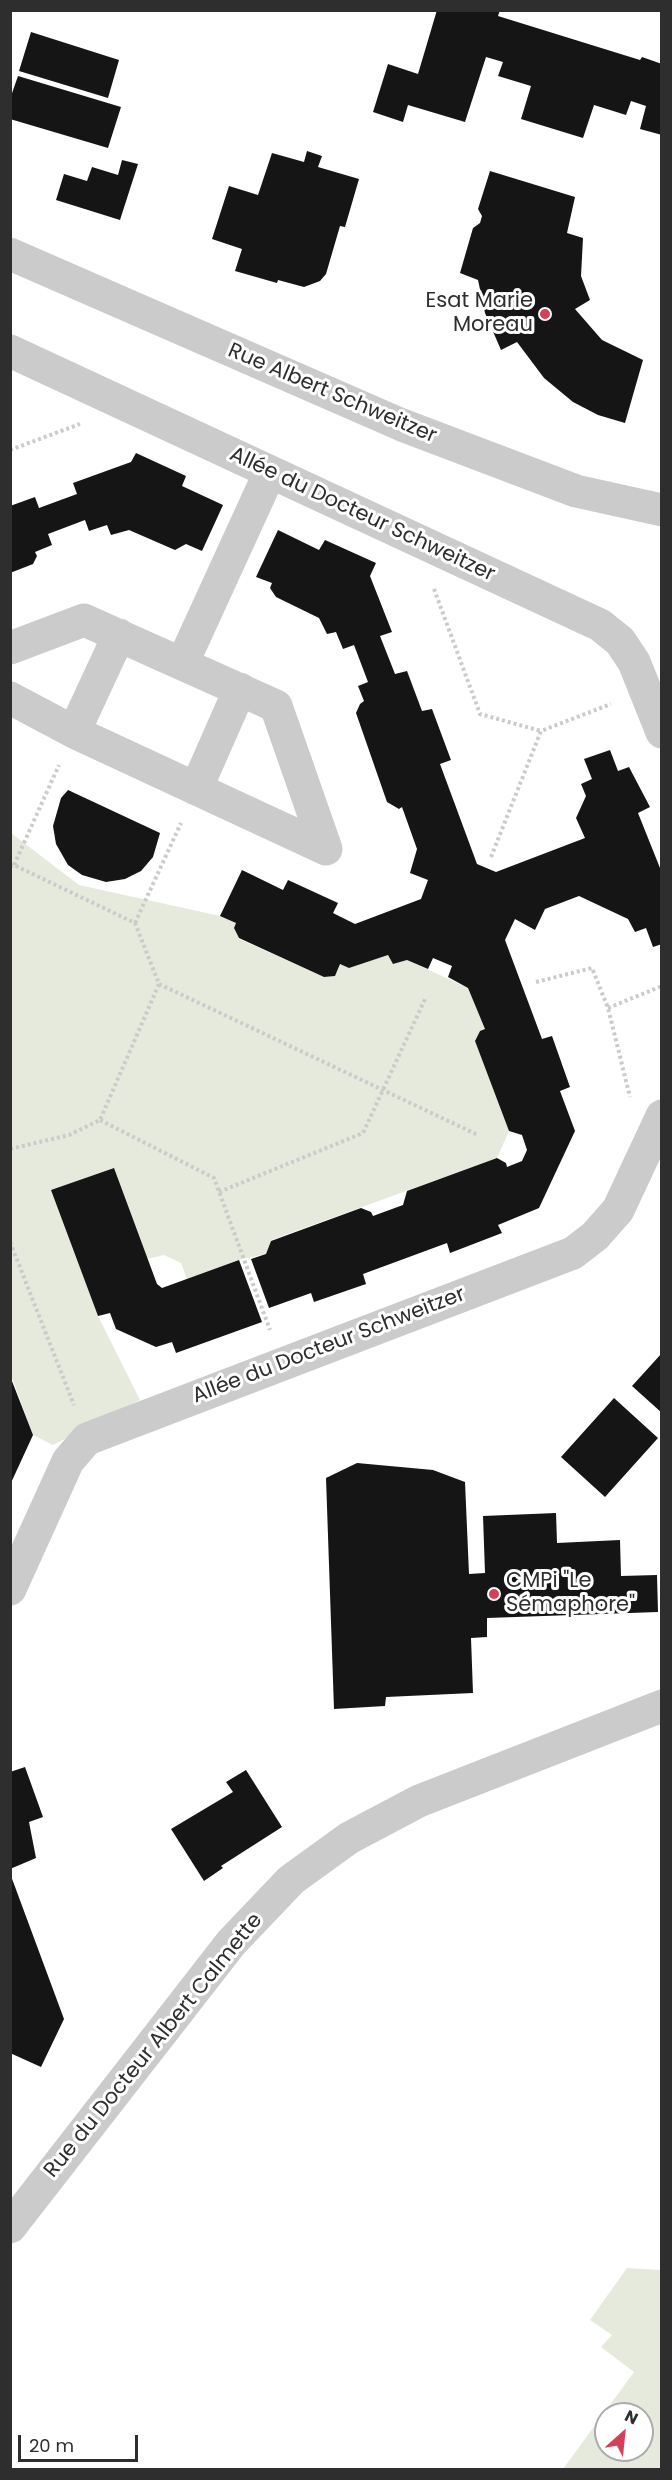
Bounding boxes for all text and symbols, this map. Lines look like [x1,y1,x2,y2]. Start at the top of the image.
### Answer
place label: Esat Marie Moreau [426,289,533,339]
marker: Esat Marie Moreau [538,307,552,321]
street label: Rue Albert Schweitzer [224,339,440,449]
street label: Allée du Docteur Schweitzer [225,442,499,588]
street label: Allée du Docteur Schweitzer [189,1282,469,1410]
place label: CMPi "Le Sémaphore" [506,1569,635,1619]
marker: CMPi "Le Sémaphore" [487,1587,501,1601]
street label: Rue du Docteur Albert Calmette [39,1909,269,2183]
north arrow [594,2402,654,2462]
text: N [621,2404,642,2430]
scale bar [21,2423,141,2461]
text: 20 m [29,2433,74,2458]

